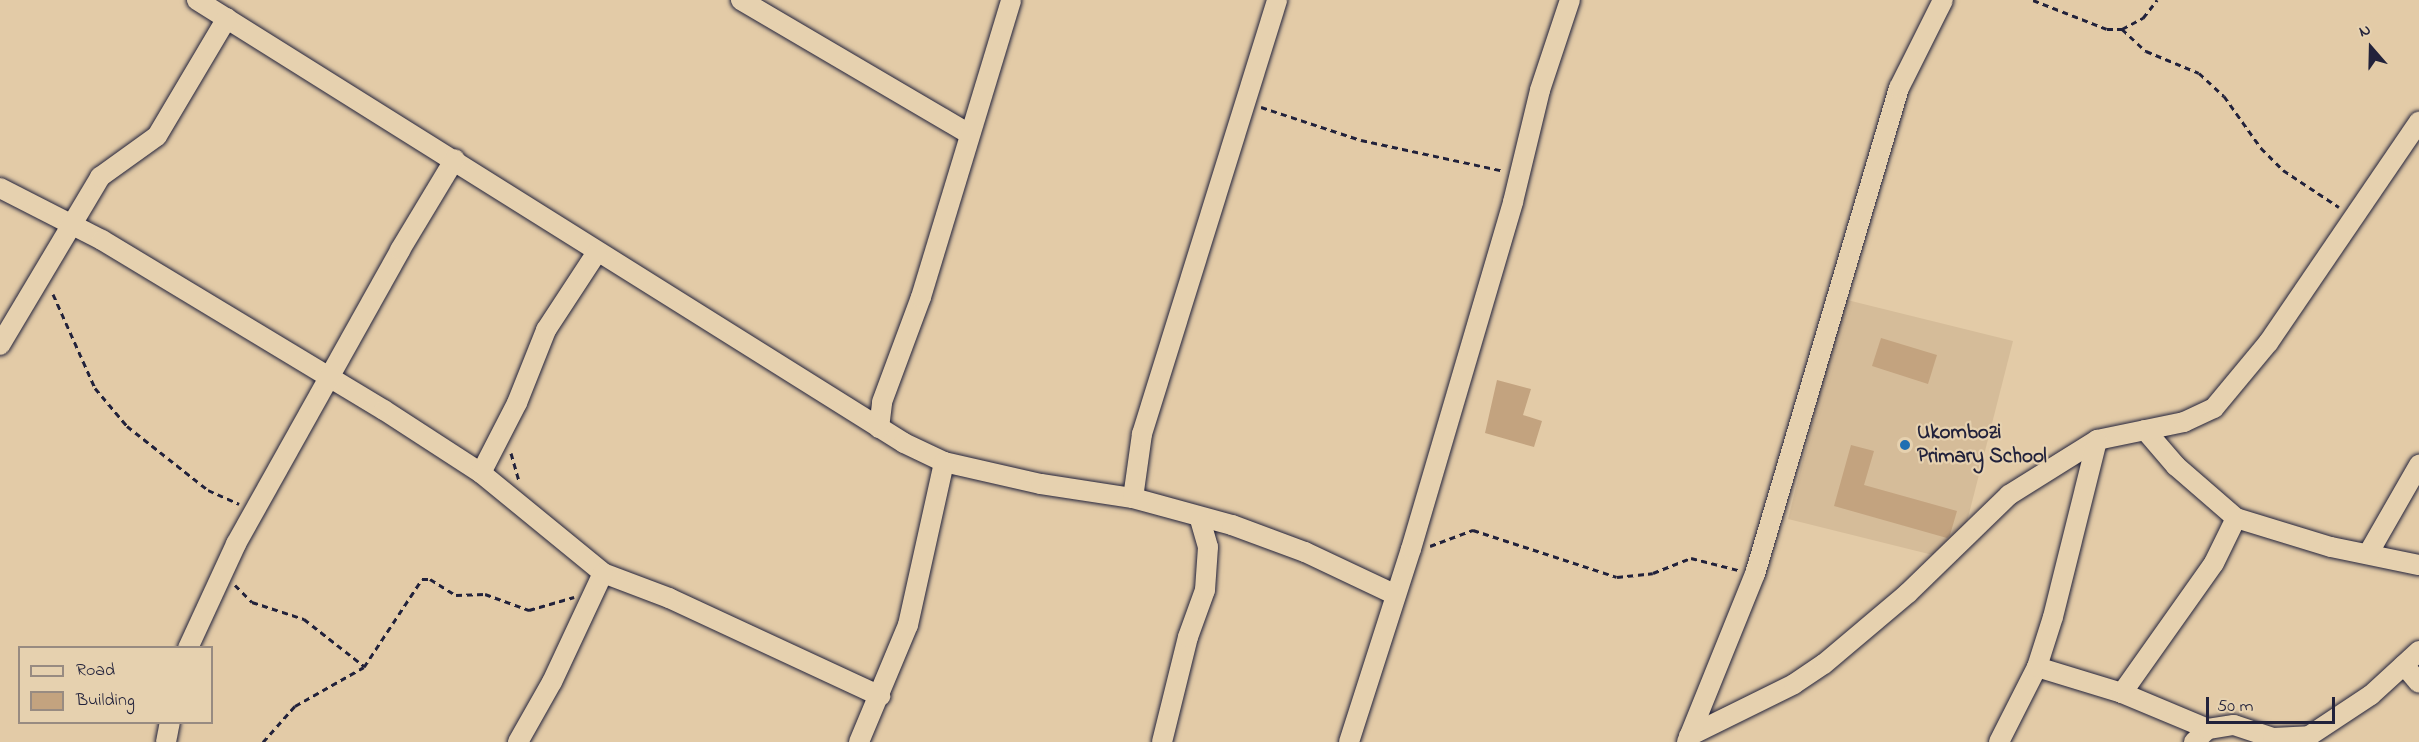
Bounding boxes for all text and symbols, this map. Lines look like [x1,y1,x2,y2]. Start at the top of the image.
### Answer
north arrow [2341,18,2401,78]
text: N [2356,18,2374,44]
place label: Ukombozi Primary School [1917,420,2047,470]
marker: Ukombozi Primary School [1898,438,1912,452]
legend [18,646,213,724]
text: Road [76,658,115,684]
scale bar [2209,685,2338,723]
text: Building [76,688,135,714]
text: 50 m [2217,694,2254,720]

